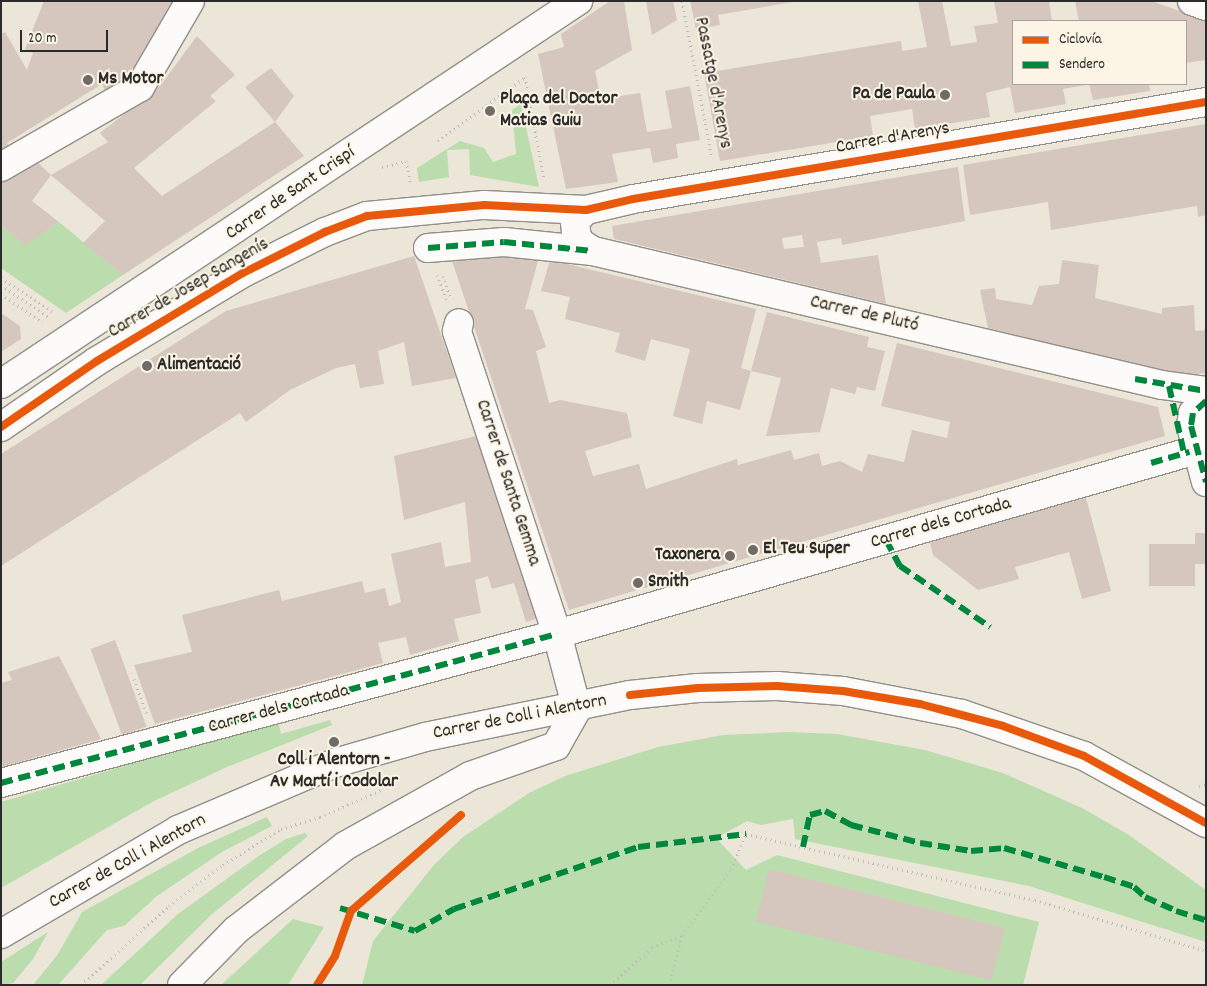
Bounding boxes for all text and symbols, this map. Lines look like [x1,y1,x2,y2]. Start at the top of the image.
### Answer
street label: Passatge d'Arenys [688,15,736,151]
scale bar [22,20,110,52]
legend [1012,20,1187,85]
text: 20 m [28,28,56,50]
text: Ciclovía [1059,29,1101,51]
text: Sendero [1059,54,1105,76]
place label: Ms Motor [98,69,164,91]
marker: Ms Motor [82,74,94,86]
place label: Pa de Paula [852,84,935,106]
place label: Plaça del Doctor Matias Guiu [500,89,618,133]
marker: Pa de Paula [939,89,951,101]
marker: Plaça del Doctor Matias Guiu [484,105,496,117]
street label: Carrer d'Arenys [834,118,952,160]
street label: Carrer de Sant Crispí [222,142,360,246]
street label: Carrer de Josep Sangenís [105,234,273,344]
street label: Carrer de Plutó [808,291,920,339]
place label: Alimentació [157,355,241,377]
marker: Alimentació [141,360,153,372]
street label: Carrer de Santa Gemma [469,397,545,569]
street label: Carrer dels Cortada [868,493,1014,555]
place label: El Teu Super [763,539,850,561]
marker: El Teu Super [747,544,759,556]
place label: Taxonera [655,545,720,567]
marker: Taxonera [724,550,736,562]
place label: Smith [648,572,689,594]
marker: Smith [632,577,644,589]
street label: Carrer dels Cortada [206,680,352,740]
street label: Carrer de Coll i Alentorn [431,690,609,746]
marker: Coll i Alentorn - Av Martí i Codolar [328,736,340,748]
place label: Coll i Alentorn - Av Martí i Codolar [270,750,398,794]
street label: Carrer de Coll i Alentorn [45,809,211,915]

